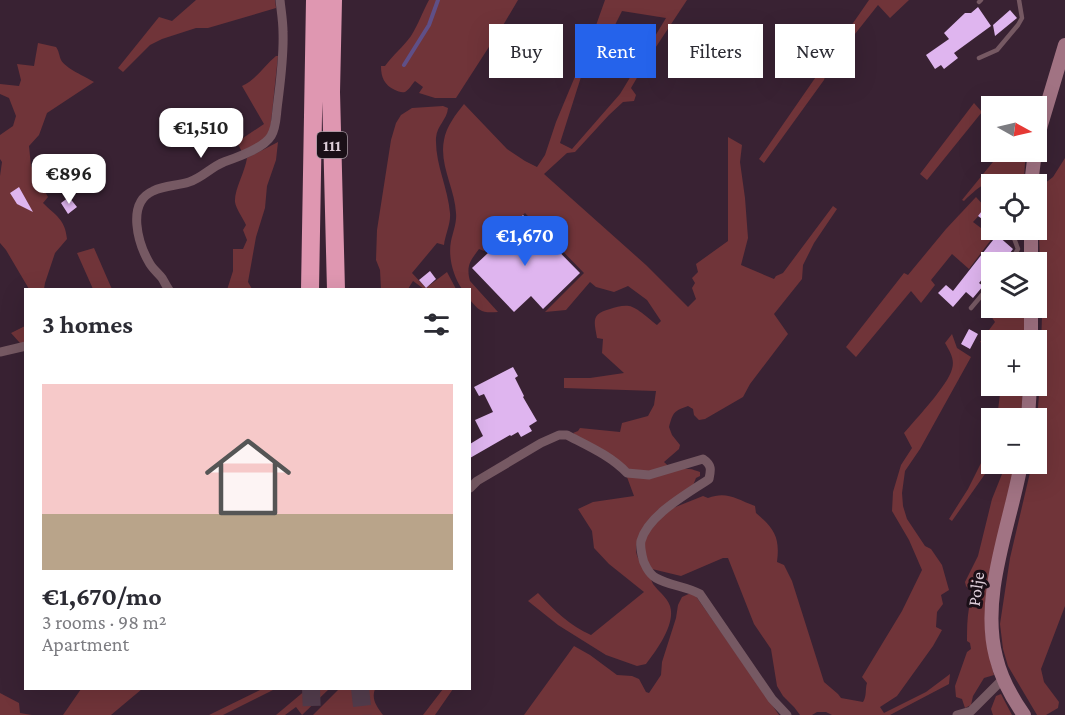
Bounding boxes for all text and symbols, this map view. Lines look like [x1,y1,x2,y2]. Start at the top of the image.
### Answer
chip: Buy [489,24,563,78]
chip: Rent [575,24,656,78]
chip: Filters [668,24,763,78]
chip: New [775,24,855,78]
north arrow [981,96,1047,162]
map controls [981,96,1047,474]
pin: €1,510 [152,108,250,159]
text: €1,510 [173,116,229,138]
road number: 111 [317,132,347,158]
pin: €896 [33,154,105,205]
text: €896 [46,162,92,184]
button: locate [981,174,1047,240]
pin: €1,670 [476,216,574,267]
text: €1,670 [496,224,554,246]
button: layers [981,252,1047,318]
icon: filters [420,308,453,341]
text: 3 homes [42,310,133,339]
button: + [981,330,1047,396]
button: − [981,408,1047,474]
icon: home [194,423,302,531]
street label: Polje [964,570,989,608]
text: €1,670/mo [42,582,162,611]
text: 3 rooms · 98 m² [42,611,167,633]
text: Apartment [42,633,129,655]

